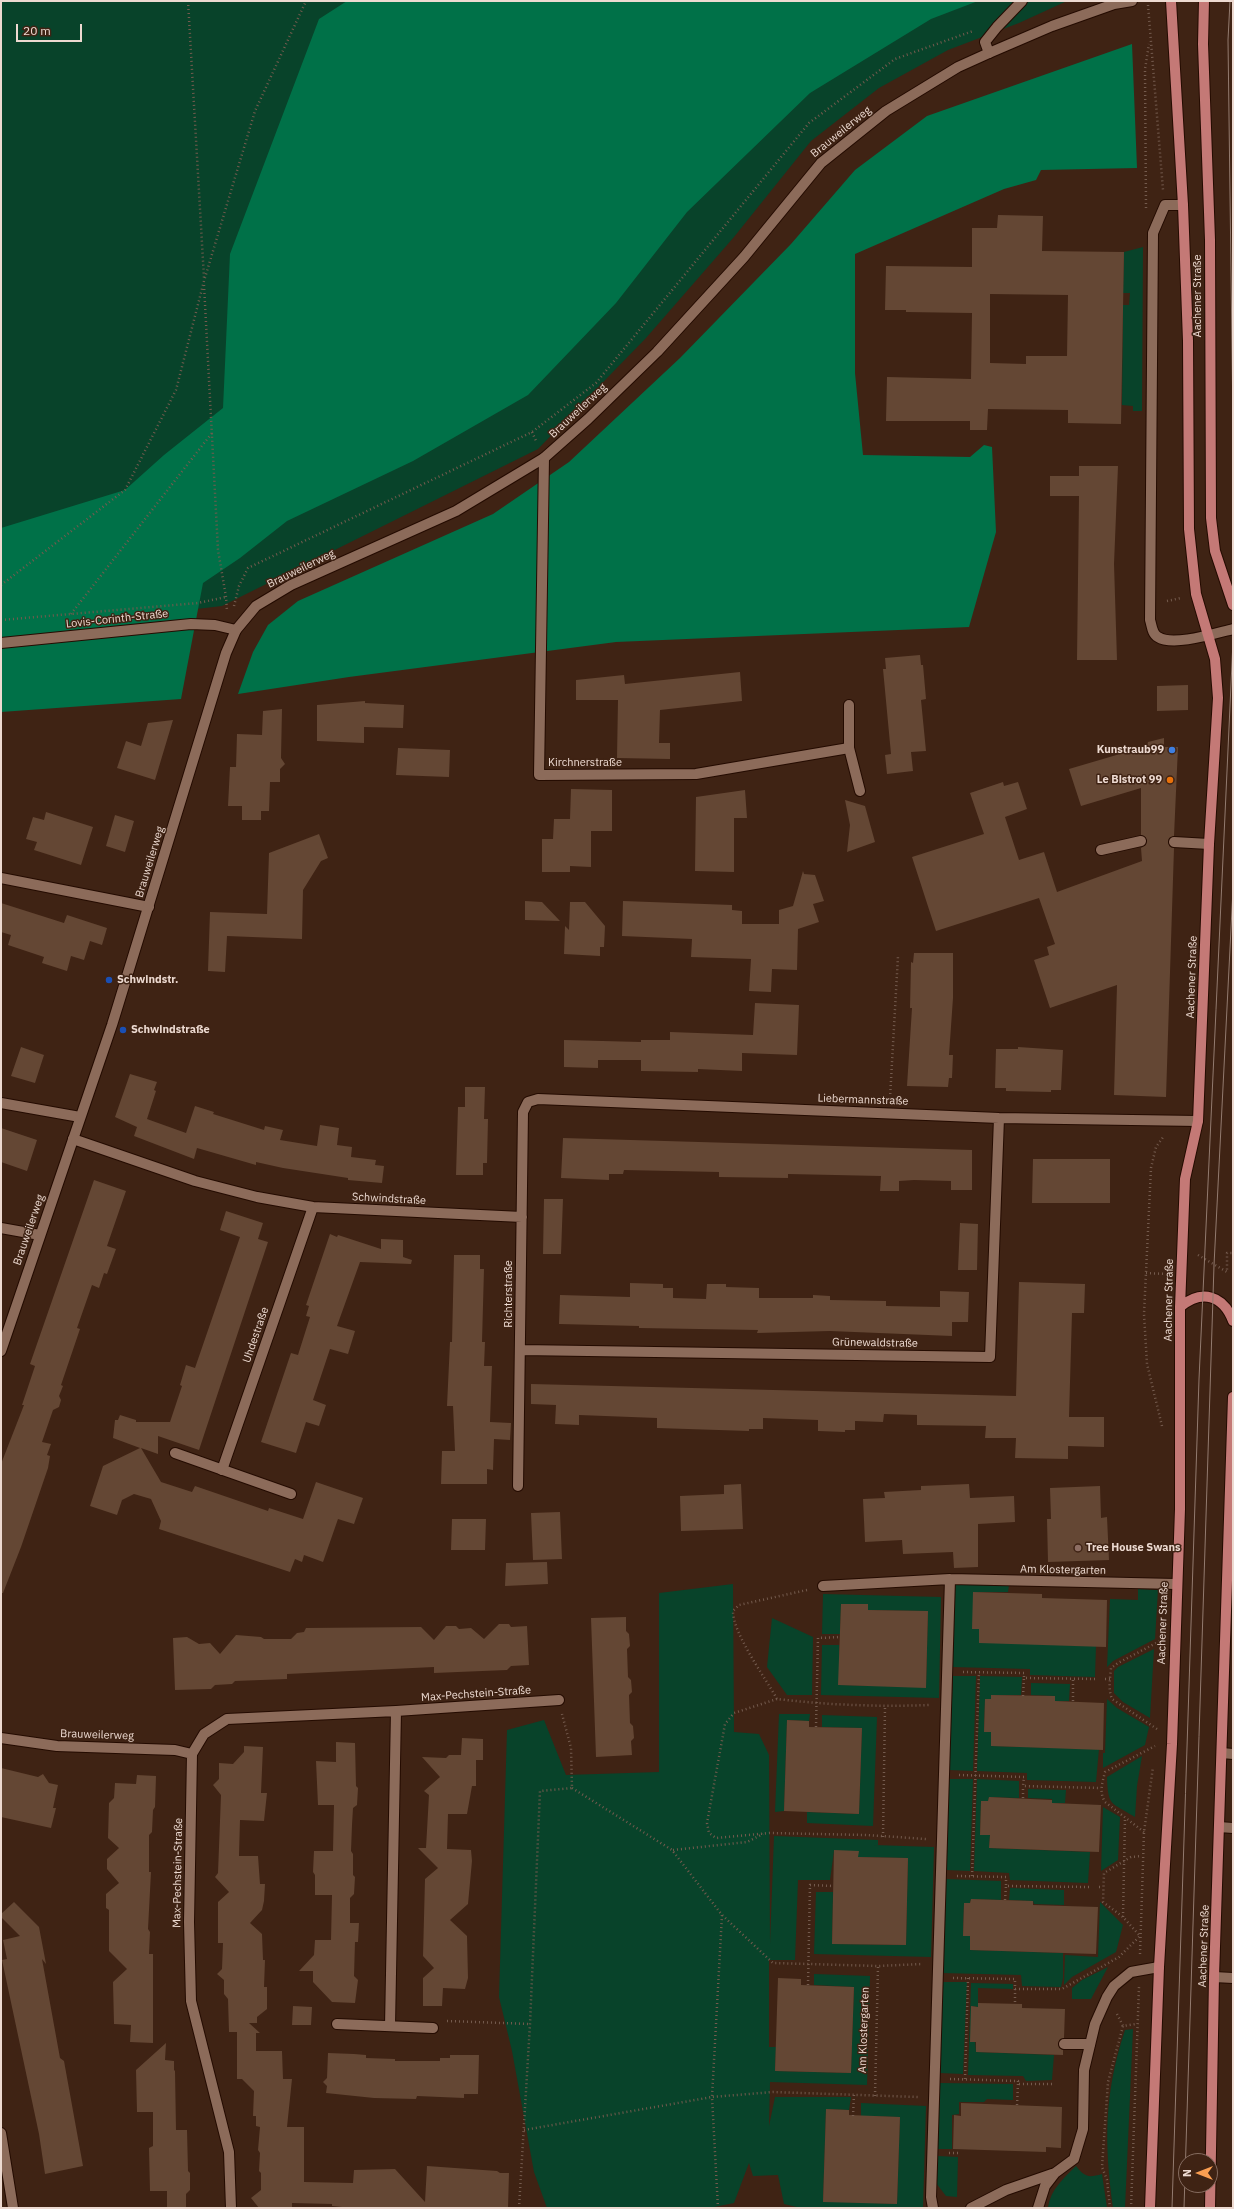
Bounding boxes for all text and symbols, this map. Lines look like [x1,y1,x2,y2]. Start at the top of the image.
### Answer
scale bar [18,16,84,42]
text: 20 m [23,23,51,38]
street label: Brauweilerweg [808,104,874,160]
street label: Aachener Straße [1191,255,1205,337]
street label: Brauweilerweg [546,381,610,441]
street label: Brauweilerweg [265,547,337,591]
street label: Lovis-Corinth-Straße [65,607,169,631]
place label: Kunstraub99 [1097,743,1164,757]
marker: Kunstraub99 [1167,745,1177,755]
street label: Kirchnerstraße [548,756,622,770]
place label: Le Bistrot 99 [1097,773,1162,787]
marker: Le Bistrot 99 [1165,775,1175,785]
street label: Brauweilerweg [133,825,167,899]
street label: Aachener Straße [1184,935,1200,1019]
place label: Schwindstr. [117,973,178,987]
marker: Schwindstr. [104,975,114,985]
place label: Schwindstraße [131,1023,210,1037]
marker: Schwindstraße [118,1025,128,1035]
street label: Liebermannstraße [817,1092,909,1108]
street label: Schwindstraße [352,1190,426,1208]
street label: Brauweilerweg [11,1193,47,1267]
street label: Aachener Straße [1162,1258,1176,1342]
street label: Richterstraße [502,1260,516,1328]
street label: Uhdestraße [240,1305,272,1365]
street label: Grünewaldstraße [832,1336,918,1350]
place label: Tree House Swans [1086,1541,1181,1555]
marker: Tree House Swans [1073,1543,1083,1553]
street label: Am Klostergarten [1020,1563,1106,1577]
street label: Aachener Straße [1155,1581,1171,1665]
street label: Max-Pechstein-Straße [421,1684,531,1704]
street label: Brauweilerweg [60,1727,134,1743]
street label: Max-Pechstein-Straße [170,1818,186,1928]
street label: Aachener Straße [1196,1904,1212,1988]
street label: Am Klostergarten [856,1987,872,2073]
north arrow [1178,2153,1218,2193]
text: N [1180,2169,1194,2177]

